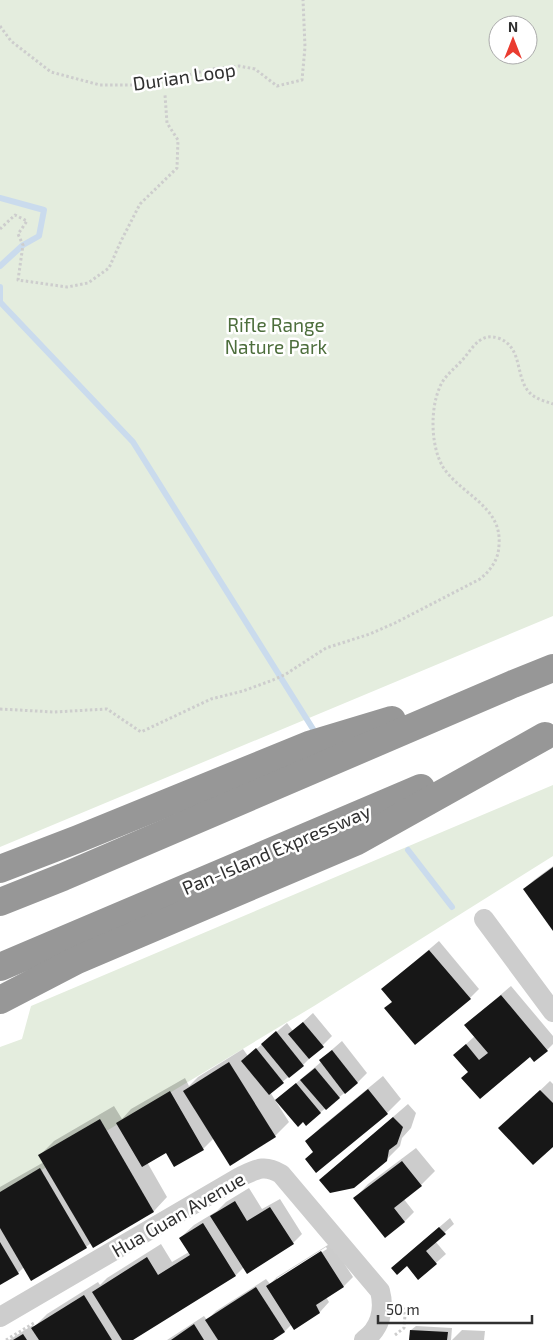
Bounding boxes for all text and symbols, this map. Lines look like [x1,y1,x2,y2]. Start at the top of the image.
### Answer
north arrow [488,15,538,65]
text: N [508,18,518,35]
street label: Durian Loop [131,57,237,95]
park label: Rifle Range Nature Park [225,313,328,358]
street label: Pan-Island Expressway [178,799,374,899]
street label: Hua Guan Avenue [107,1167,249,1261]
scale bar [378,1292,532,1324]
text: 50 m [386,1300,420,1318]

